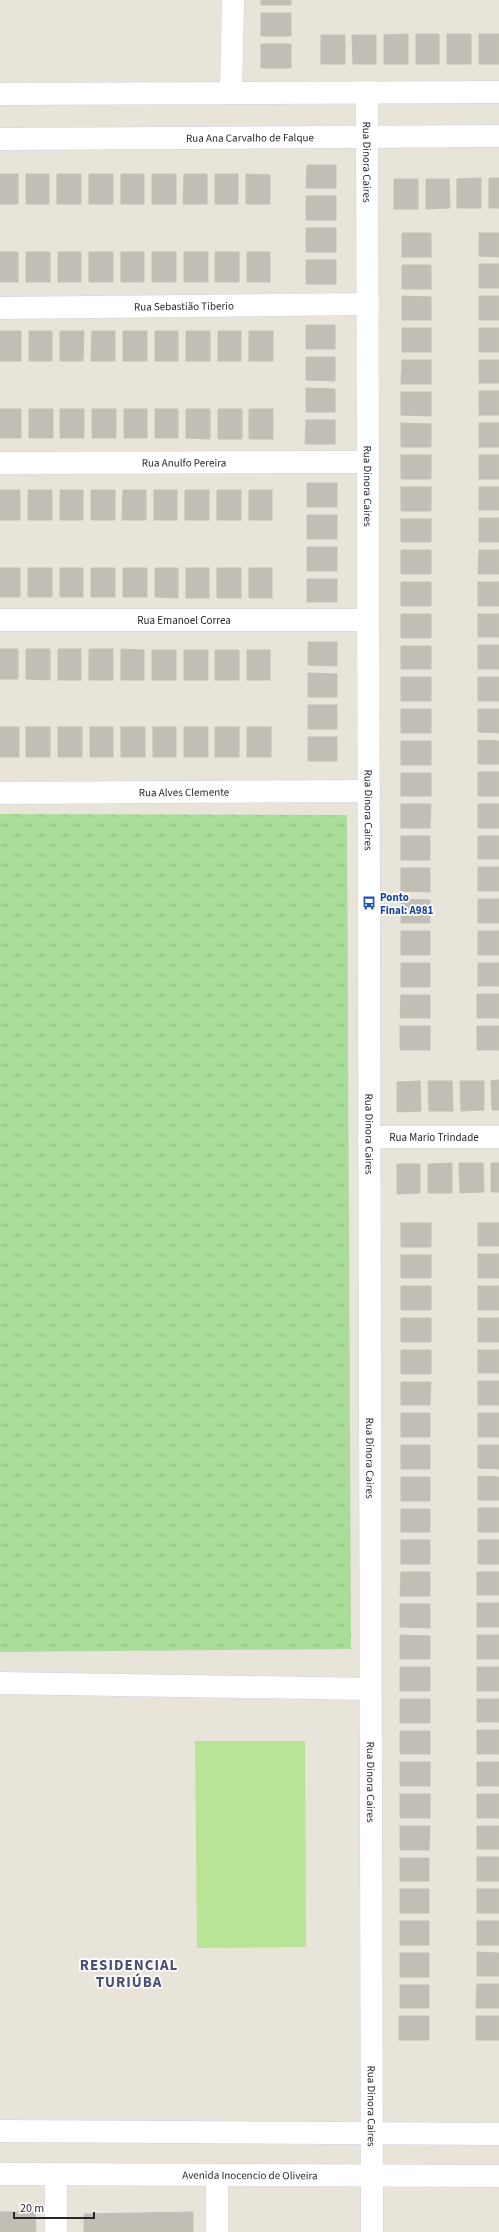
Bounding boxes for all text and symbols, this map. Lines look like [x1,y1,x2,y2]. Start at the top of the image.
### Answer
street label: Rua Dinora Caires [360,121,375,203]
street label: Rua Ana Carvalho de Falque [186,130,315,145]
street label: Rua Sebastião Tiberio [134,298,234,314]
street label: Rua Dinora Caires [360,445,376,527]
street label: Rua Anulfo Pereira [142,455,226,470]
street label: Rua Emanoel Correa [137,613,231,628]
street label: Rua Dinora Caires [361,769,376,851]
street label: Rua Alves Clemente [139,784,230,800]
place label: Ponto Final: A981 [380,890,433,918]
bus stop icon: Ponto Final: A981 [361,895,377,911]
street label: Rua Dinora Caires [362,1093,377,1175]
street label: Rua Mario Trindade [389,1130,479,1145]
street label: Rua Dinora Caires [363,1417,378,1499]
street label: Rua Dinora Caires [363,1741,379,1823]
district label: RESIDENCIAL TURIÚBA [80,1955,178,1993]
street label: Rua Dinora Caires [364,2065,379,2147]
street label: Avenida Inocencio de Oliveira [182,2167,318,2183]
scale bar [14,2194,94,2220]
text: 20 m [20,2200,44,2217]

